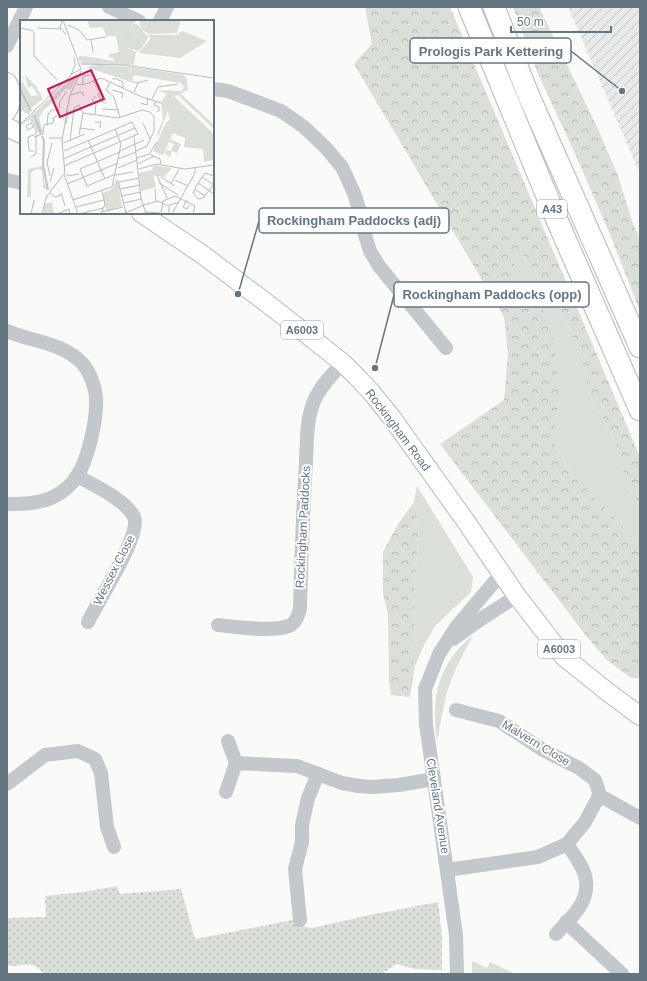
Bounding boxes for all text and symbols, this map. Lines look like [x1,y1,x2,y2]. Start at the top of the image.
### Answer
scale bar [511,8,611,34]
text: 50 m [517,15,544,29]
inset map [20,20,214,214]
callout: Prologis Park Kettering [410,38,571,63]
text: Prologis Park Kettering [419,44,563,59]
road number: A43 [537,200,567,218]
callout: Rockingham Paddocks (adj) [259,208,449,233]
text: Rockingham Paddocks (adj) [267,213,441,228]
callout: Rockingham Paddocks (opp) [394,282,589,307]
text: Rockingham Paddocks (opp) [402,287,582,302]
road number: A6003 [281,321,323,339]
street label: Rockingham Road [363,386,433,474]
street label: Rockingham Paddocks [293,465,313,589]
street label: Wessex Close [90,532,138,607]
road number: A6003 [538,640,580,658]
street label: Malvern Close [500,717,573,769]
street label: Cleveland Avenue [424,757,453,855]

